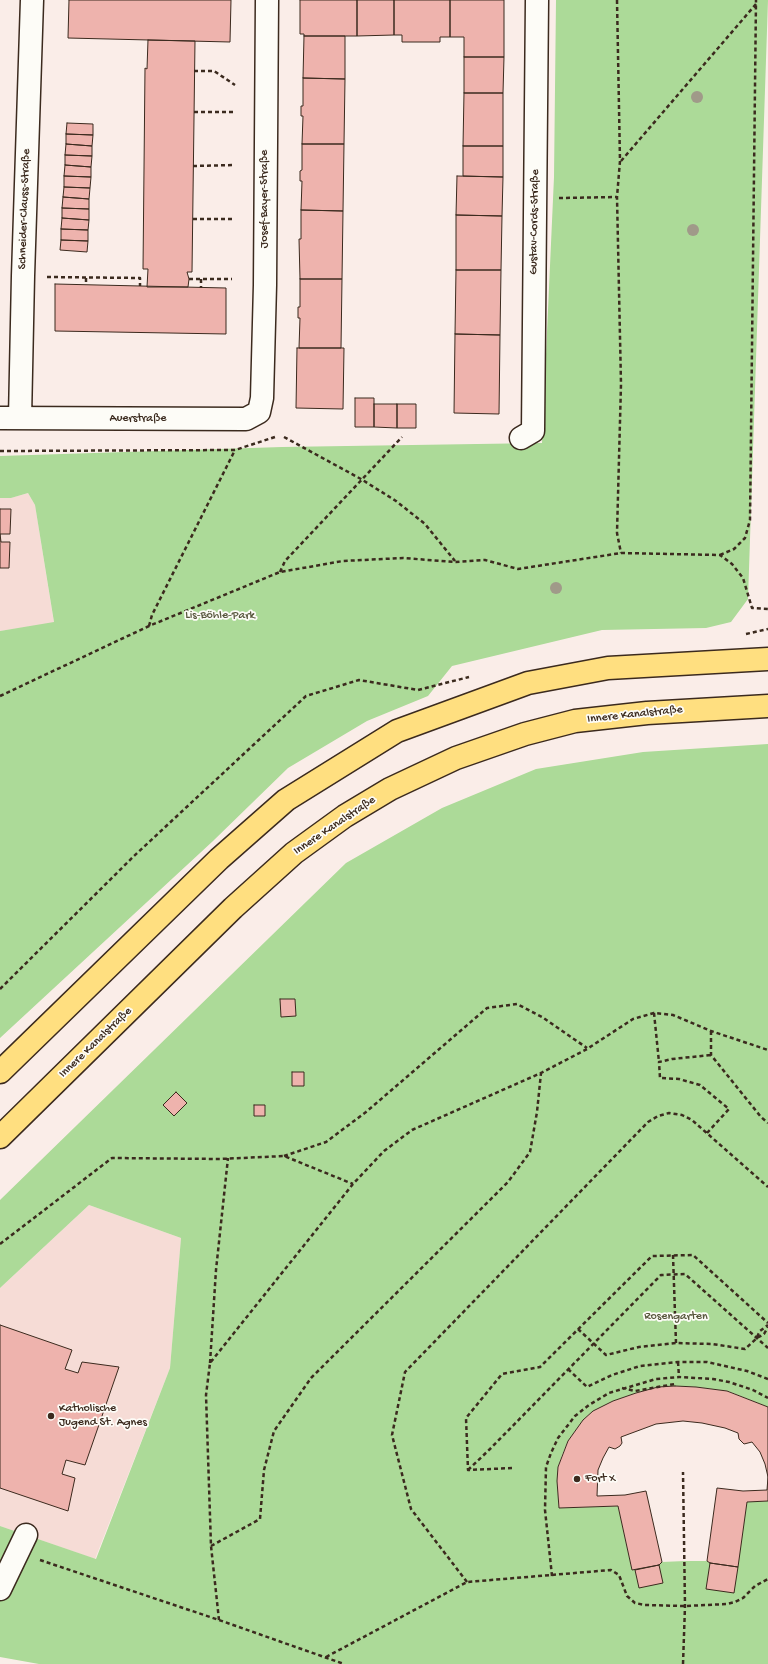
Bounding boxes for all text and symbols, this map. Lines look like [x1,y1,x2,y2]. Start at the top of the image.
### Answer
street label: Schneider-Clauss-Straße [16,148,34,270]
street label: Josef-Bayer-Straße [258,150,272,248]
street label: Gustav-Cords-Straße [527,169,543,275]
street label: Auerstraße [110,412,166,426]
park label: Lis-Böhle-Park [185,609,255,623]
street label: Innere Kanalstraße [587,703,683,727]
street label: Innere Kanalstraße [291,793,379,859]
street label: Innere Kanalstraße [57,1005,135,1081]
park label: Rosengarten [644,1310,708,1324]
place label: Katholische Jugend St. Agnes [59,1402,147,1430]
marker: Katholische Jugend St. Agnes [46,1411,56,1421]
place label: Fort X [585,1472,616,1486]
marker: Fort X [572,1474,582,1484]

